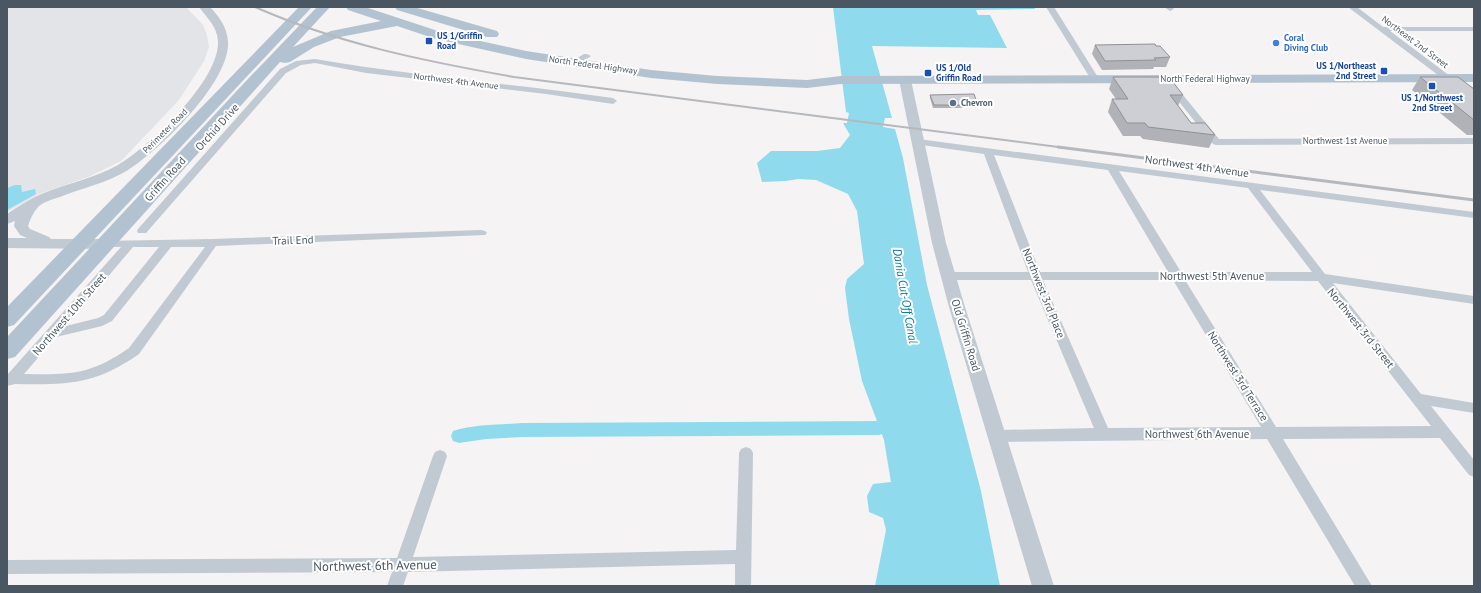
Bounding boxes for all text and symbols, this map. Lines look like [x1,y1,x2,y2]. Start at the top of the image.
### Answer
street label: Northeast 2nd Street [1380,13,1451,70]
place label: US 1/Griffin Road [437,30,482,51]
place label: Coral Diving Club [1284,32,1328,53]
marker: US 1/Griffin Road [424,36,434,46]
marker: Coral Diving Club [1271,38,1281,48]
street label: North Federal Highway [548,53,639,76]
place label: US 1/Northeast 2nd Street [1316,60,1377,81]
place label: US 1/Old Griffin Road [936,62,981,83]
marker: US 1/Northeast 2nd Street [1379,66,1389,76]
marker: US 1/Old Griffin Road [923,68,933,78]
street label: Northwest 4th Avenue [413,70,500,91]
street label: North Federal Highway [1160,73,1250,84]
marker: US 1/Northwest 2nd Street [1427,81,1437,91]
place label: US 1/Northwest 2nd Street [1401,92,1464,113]
place label: Chevron [961,97,993,108]
marker: Chevron [948,98,958,108]
street label: Orchid Drive [192,100,242,153]
street label: Perimeter Road [140,106,189,155]
street label: Northwest 1st Avenue [1303,135,1388,146]
street label: Northwest 4th Avenue [1144,152,1250,180]
street label: Griffin Road [141,154,189,204]
street label: Trail End [272,232,314,248]
street label: Northwest 3rd Place [1020,246,1069,340]
water label: Dania Cut-Off Canal [890,247,921,345]
street label: Northwest 5th Avenue [1160,269,1265,283]
street label: Northwest 10th Street [29,270,109,358]
street label: Northwest 3rd Street [1325,285,1398,371]
street label: Old Griffin Road [948,297,984,373]
street label: Northwest 3rd Terrace [1205,328,1272,424]
street label: Northwest 6th Avenue [1145,427,1250,441]
street label: Northwest 6th Avenue [313,556,437,575]

